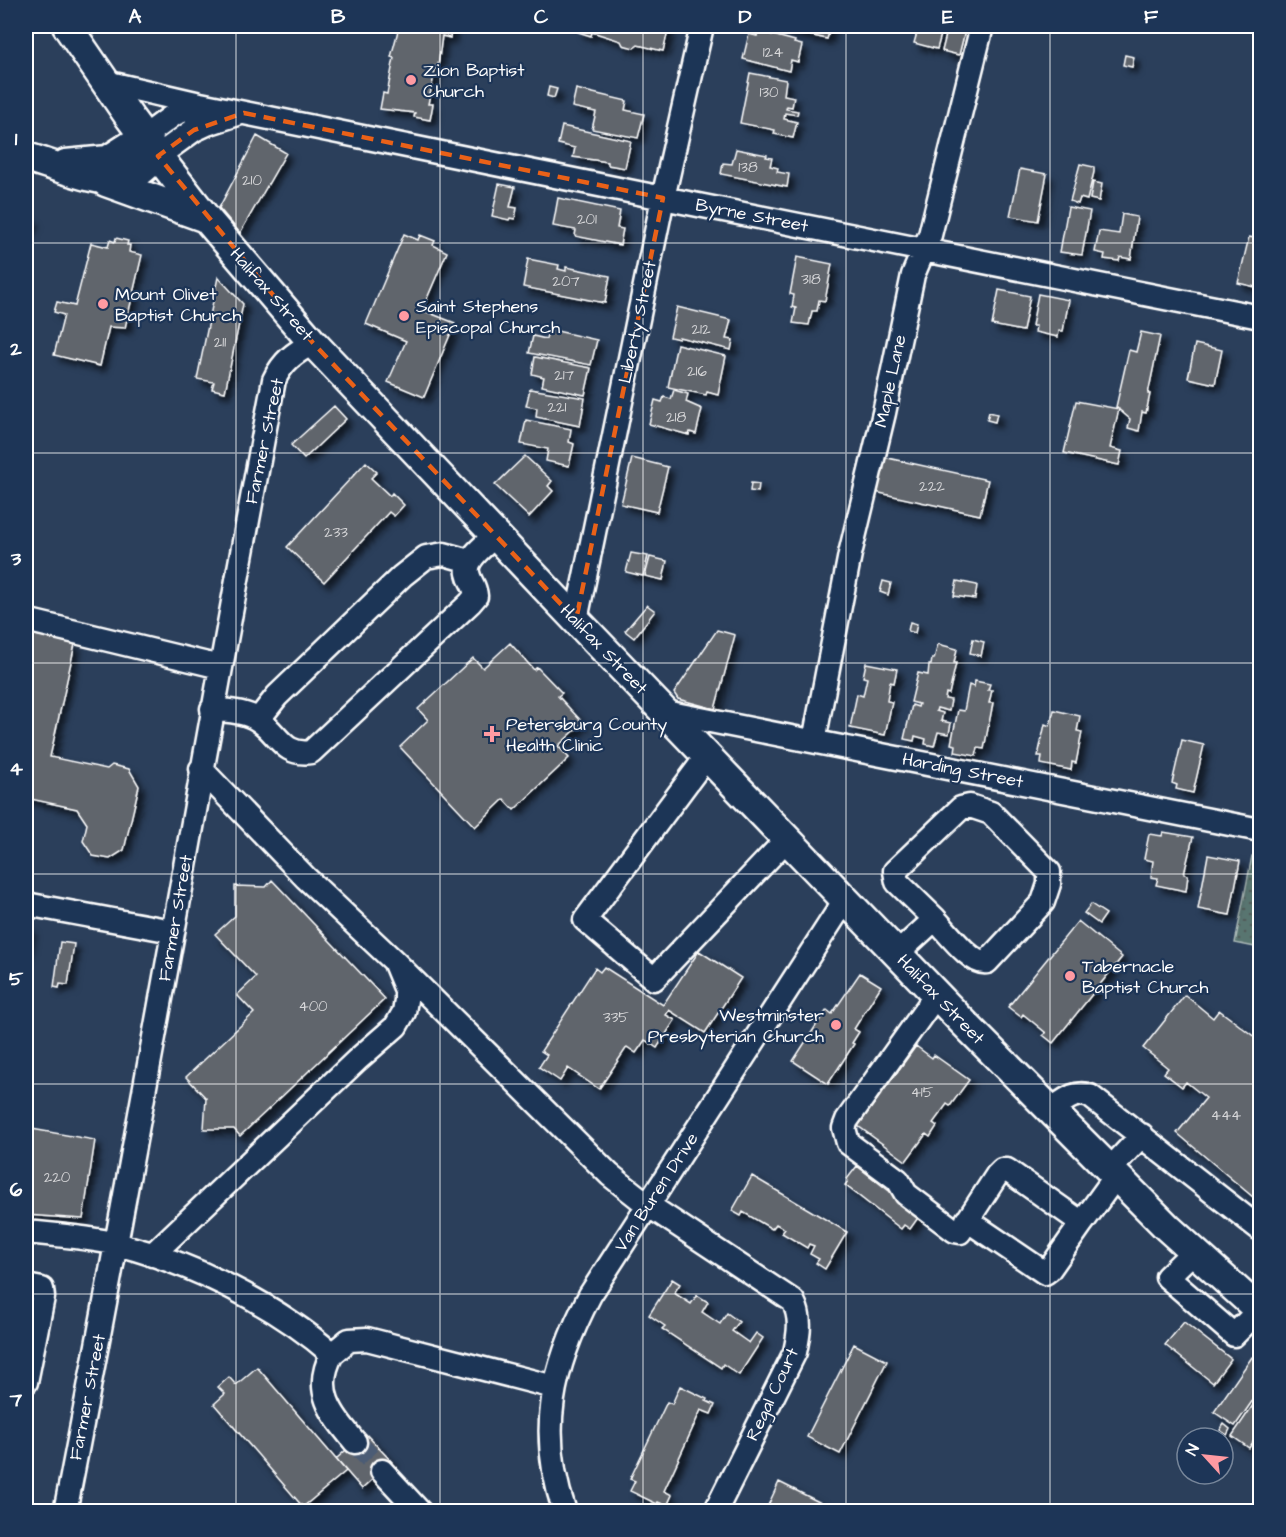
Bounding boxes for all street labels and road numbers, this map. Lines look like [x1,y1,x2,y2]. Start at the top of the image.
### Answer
street label: Byrne Street [693,192,811,240]
street label: Halifax Street [224,242,320,347]
street label: Liberty Street [612,258,664,386]
street label: Maple Lane [868,332,913,430]
street label: Farmer Street [239,375,290,506]
street label: Halifax Street [554,599,654,701]
street label: Harding Street [900,746,1026,796]
street label: Farmer Street [152,852,199,983]
street label: Halifax Street [891,949,991,1051]
street label: Van Buren Drive [608,1127,705,1257]
street label: Farmer Street [63,1331,112,1462]
street label: Regal Court [740,1343,806,1445]

